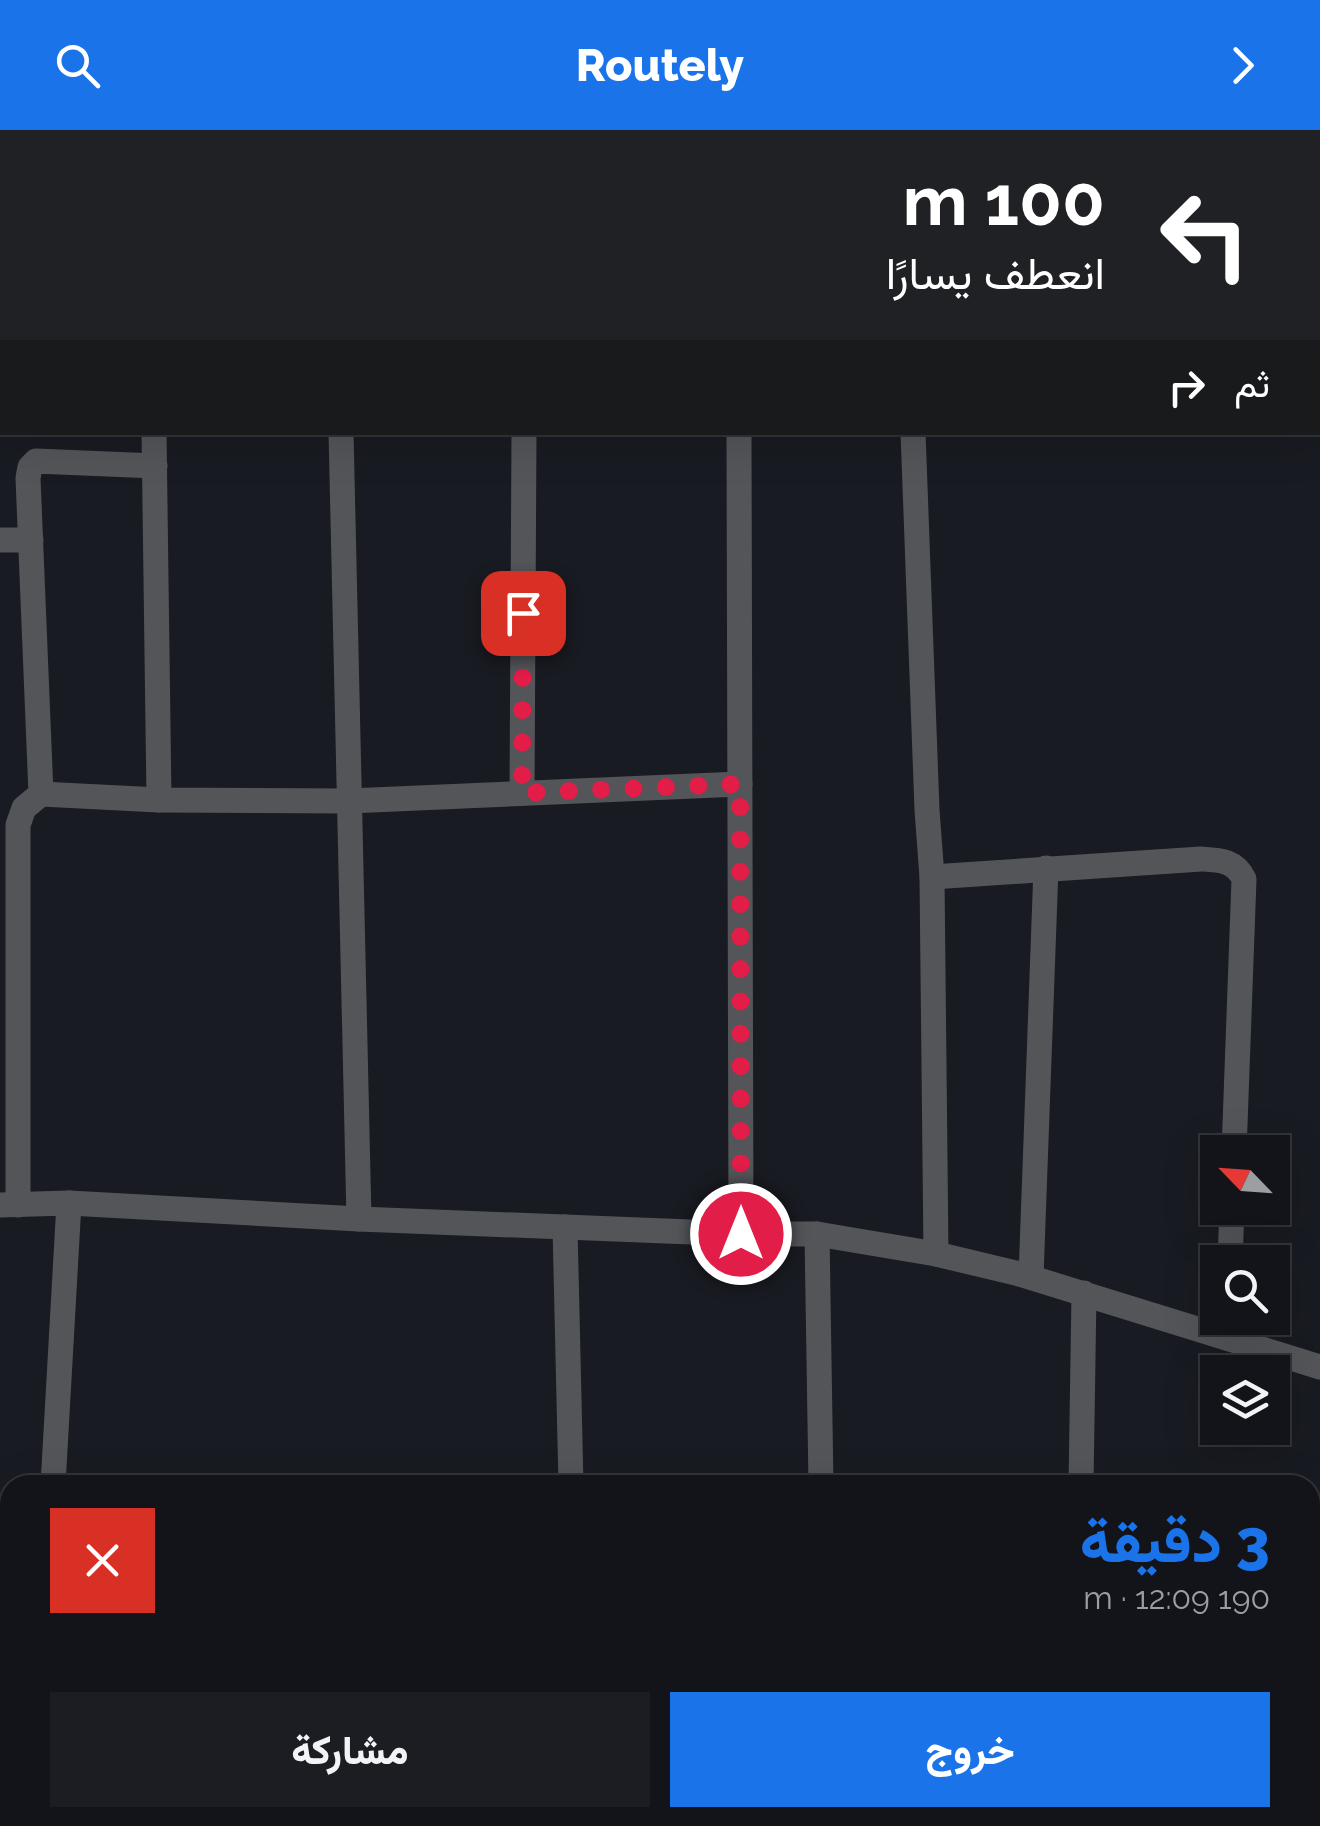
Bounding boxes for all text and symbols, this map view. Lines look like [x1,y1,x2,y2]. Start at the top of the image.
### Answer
icon: search [50,38,105,93]
icon: forward [1215,38,1270,93]
text: Routely [576,39,744,92]
text: 100 m [902,159,1105,241]
icon: left [1140,170,1270,300]
text: انعطف يسارًا [886,247,1105,300]
icon: right [1159,360,1214,415]
text: ثم [1234,361,1270,406]
pin [481,571,566,656]
icon: arrive [496,586,551,641]
north arrow [1200,1135,1290,1225]
map controls [1200,1135,1290,1445]
position arrow [689,1182,793,1286]
button: search [1200,1245,1290,1335]
button: layers [1200,1355,1290,1445]
text: 3 دقيقة [1080,1506,1270,1576]
button: close [50,1508,155,1613]
text: 190 m · 12:09 [1083,1579,1270,1616]
button: مشاركة [50,1692,650,1807]
button: خروج [670,1692,1270,1807]

